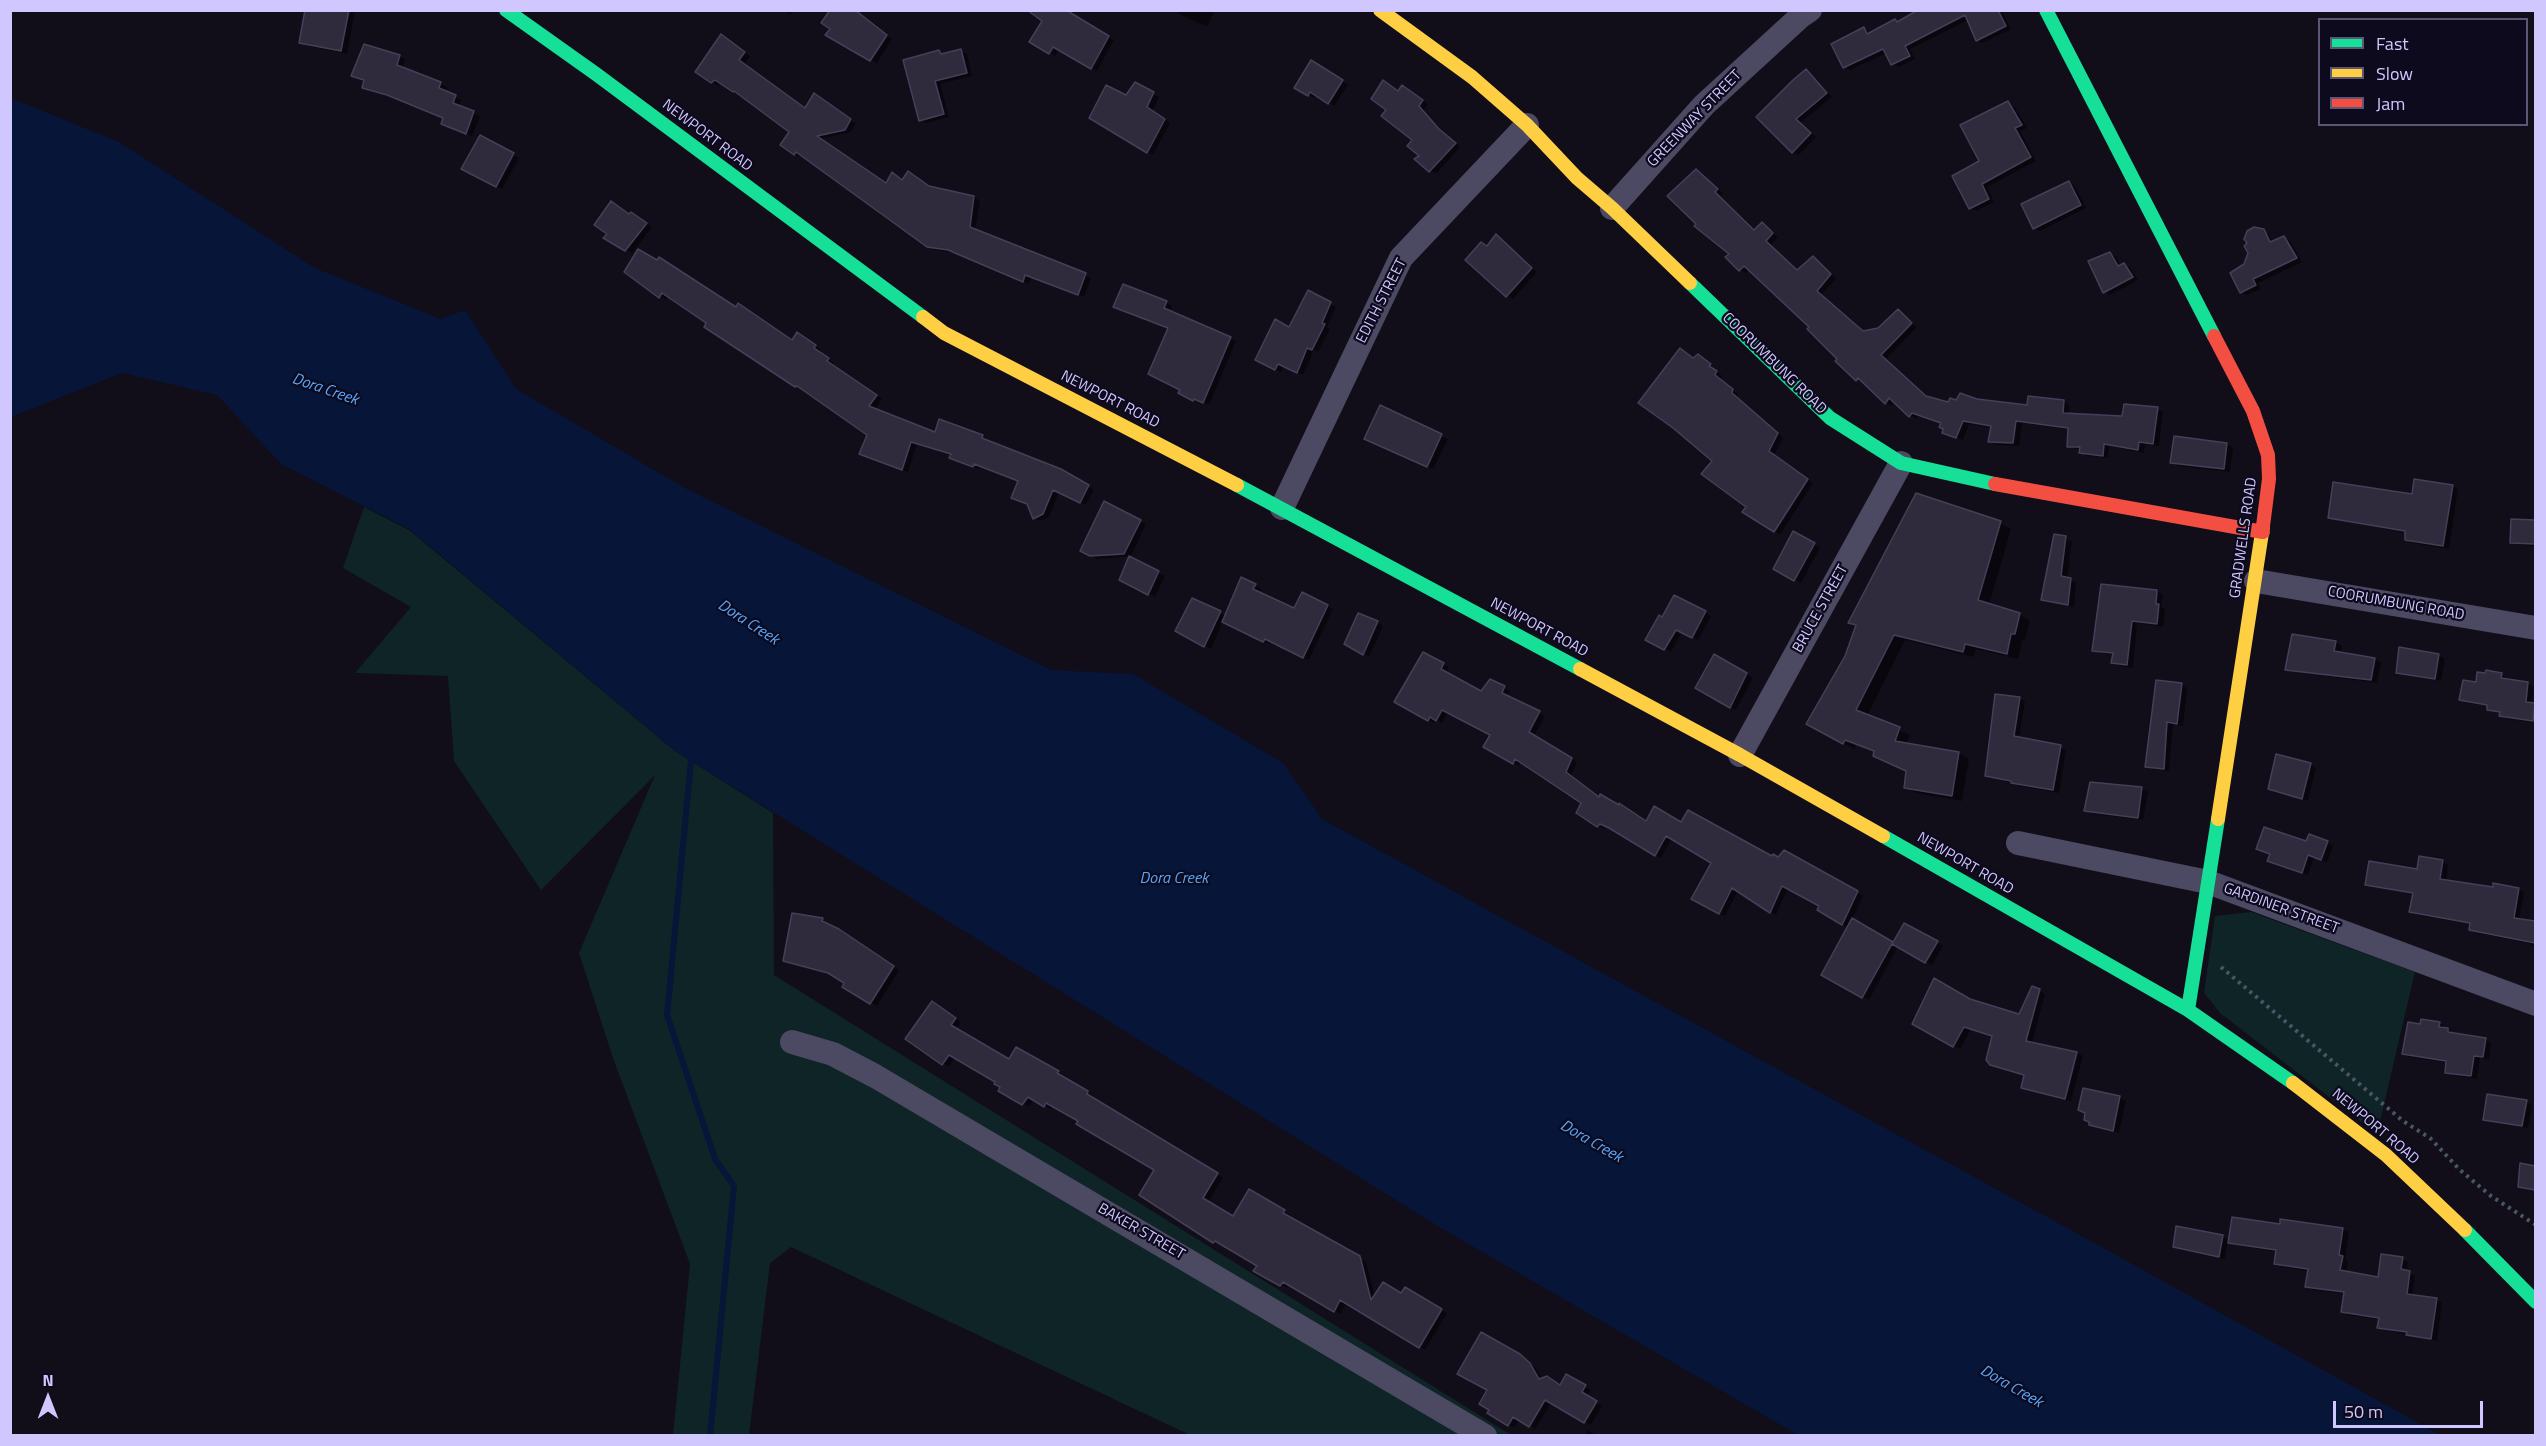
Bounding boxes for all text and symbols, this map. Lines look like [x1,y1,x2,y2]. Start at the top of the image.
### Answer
legend [2318,18,2528,126]
text: Fast [2376,30,2409,57]
text: Slow [2376,60,2413,87]
street label: GREENWAY STREET [1644,67,1746,171]
text: Jam [2376,90,2405,117]
street label: NEWPORT ROAD [658,96,756,176]
street label: EDITH STREET [1353,256,1411,346]
street label: COORUMBUNG ROAD [1718,309,1830,419]
street label: NEWPORT ROAD [1058,367,1162,433]
water label: Dora Creek [289,370,361,410]
street label: GRADWELLS ROAD [2227,476,2261,600]
street label: BRUCE STREET [1789,562,1853,656]
street label: COORUMBUNG ROAD [2326,583,2466,625]
street label: NEWPORT ROAD [1487,595,1591,661]
water label: Dora Creek [714,596,782,650]
street label: NEWPORT ROAD [1914,829,2016,899]
water label: Dora Creek [1140,869,1208,889]
street label: GARDINER STREET [2221,880,2341,938]
street label: NEWPORT ROAD [2328,1085,2422,1169]
water label: Dora Creek [1556,1116,1626,1168]
street label: BAKER STREET [1094,1200,1188,1264]
water label: Dora Creek [1976,1361,2046,1413]
north arrow [18,1368,78,1428]
text: N [42,1368,54,1392]
scale bar [2336,1389,2486,1427]
text: 50 m [2344,1398,2383,1425]

